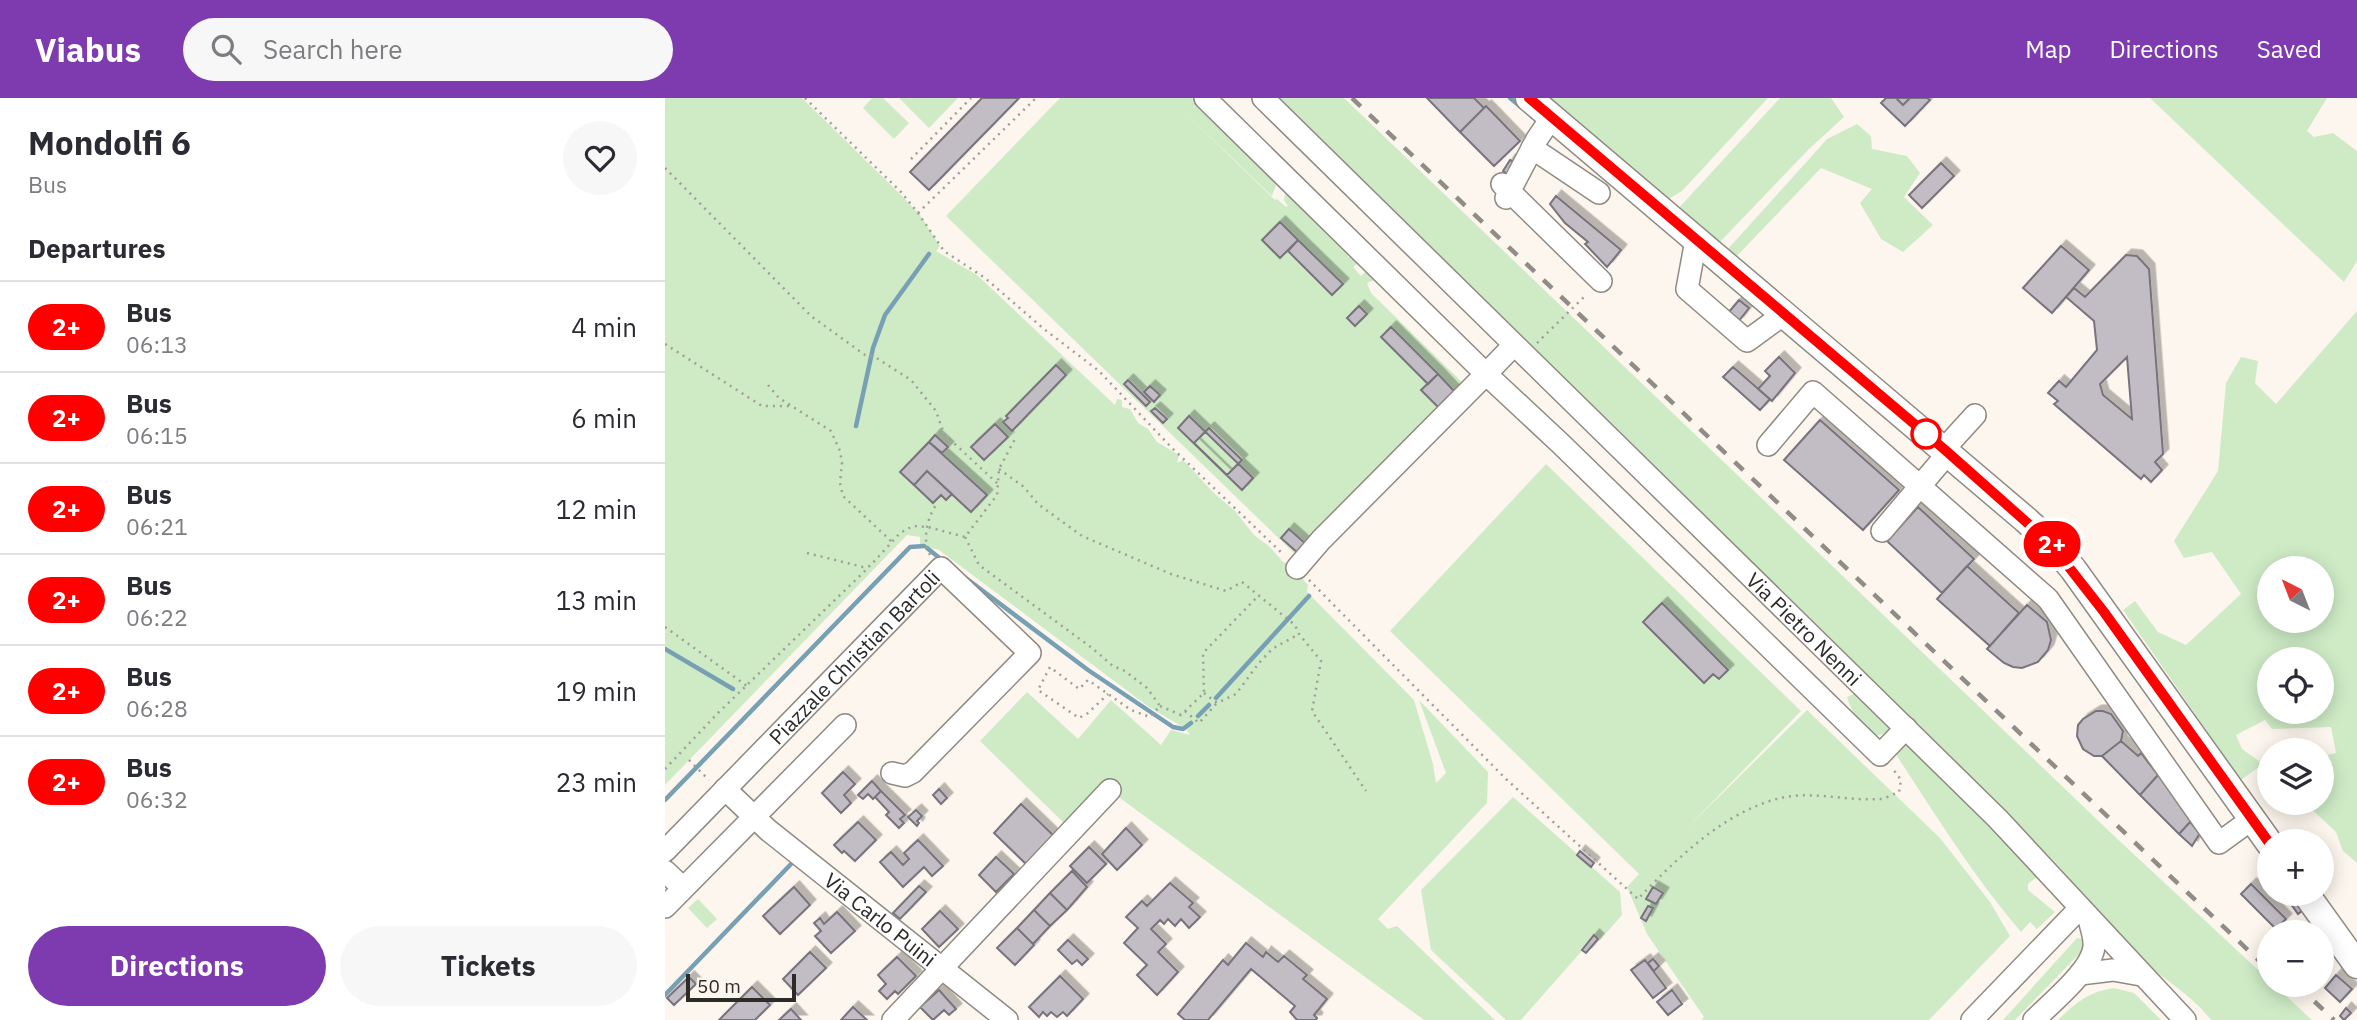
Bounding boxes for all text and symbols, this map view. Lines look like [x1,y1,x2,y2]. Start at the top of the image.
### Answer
search box [183,18,673,81]
text: Viabus [35,28,141,71]
icon: search [207,30,245,68]
text: Search here [263,32,402,66]
text: Map [2025,33,2071,65]
text: Directions [2109,33,2219,65]
text: Saved [2257,33,2322,65]
text: Mondolfi 6 [28,121,191,164]
button: heart [563,121,637,195]
text: Bus [28,169,67,199]
text: Departures [28,231,166,265]
text: Bus [126,295,172,329]
text: 4 min [571,310,637,344]
text: 2+ [52,311,81,343]
text: 06:13 [126,329,188,359]
text: Bus [126,386,172,420]
text: 6 min [571,401,637,435]
text: 2+ [52,402,81,434]
unlabelled marker [1911,419,1941,449]
text: 06:15 [126,420,188,450]
text: Bus [126,477,172,511]
text: 12 min [556,492,637,526]
text: 2+ [52,493,81,525]
text: 06:21 [126,511,188,541]
line badge: 2+ [2021,521,2083,567]
text: 2+ [2038,528,2066,560]
north arrow [2257,556,2335,634]
map controls [2257,556,2334,997]
street label: Piazzale Christian Bartoli [763,564,946,750]
street label: Via Pietro Nenni [1740,566,1868,692]
text: Bus [126,568,172,602]
text: 13 min [556,583,637,617]
text: 2+ [52,584,81,616]
text: 06:22 [126,602,188,632]
button: locate [2257,647,2334,724]
text: Bus [126,659,172,693]
text: 19 min [556,674,637,708]
text: 2+ [52,675,81,707]
text: 06:28 [126,693,188,723]
button: layers [2257,738,2334,815]
text: Bus [126,750,172,784]
text: 23 min [556,765,637,799]
text: 2+ [52,766,81,798]
text: 06:32 [126,784,188,814]
button: + [2257,829,2334,906]
street label: Via Carlo Puini [819,866,942,973]
button: − [2257,920,2334,997]
button: Directions [28,926,326,1006]
button: Tickets [340,926,637,1006]
scale bar [686,971,796,1003]
text: 50 m [697,974,741,998]

